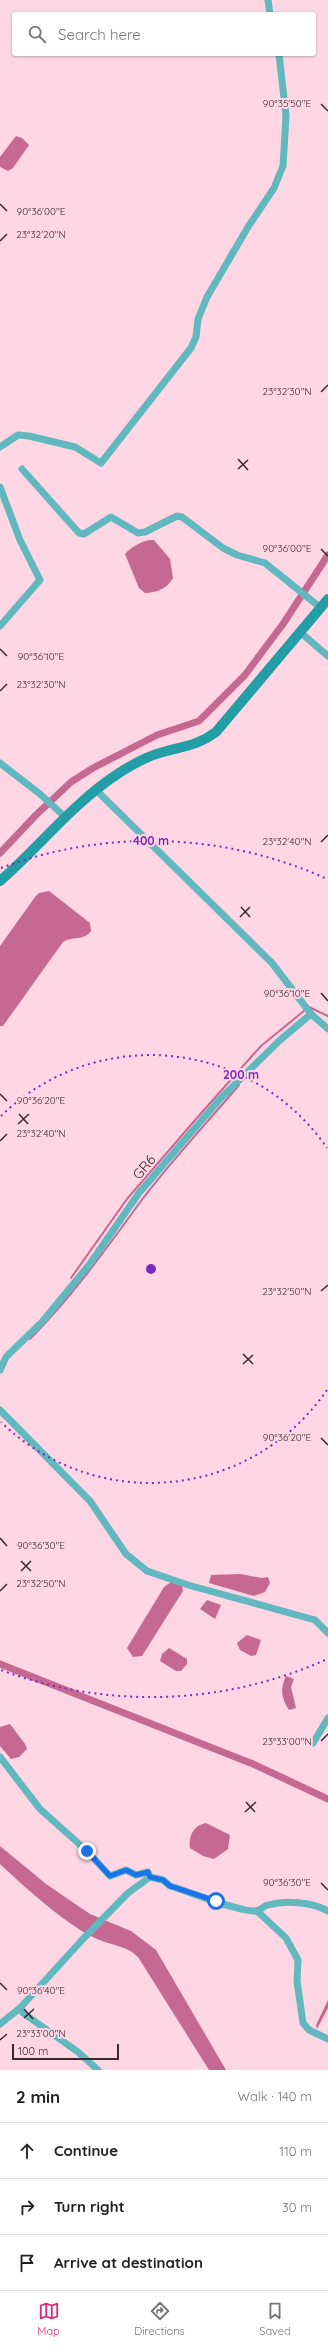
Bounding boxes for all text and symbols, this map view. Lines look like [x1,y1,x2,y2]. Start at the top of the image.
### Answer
search box [12,12,316,56]
icon: search [26,23,48,45]
text: Search here [58,25,141,44]
text: 90°35'50"E [263,97,312,110]
text: 90°36'00"E [17,205,66,218]
text: 23°32'20"N [16,228,66,241]
text: 23°32'30"N [262,385,312,398]
text: 90°36'00"E [263,542,312,555]
text: 90°36'10"E [18,650,65,663]
text: 23°32'30"N [16,678,66,691]
text: 400 m [133,833,169,848]
text: 23°32'40"N [262,835,312,848]
text: 90°36'10"E [264,987,311,1000]
text: 200 m [223,1067,259,1082]
text: 90°36'20"E [17,1094,66,1107]
text: 23°32'40"N [16,1127,66,1140]
street label: GR6 [129,1151,160,1183]
centre of rings [144,1262,158,1276]
text: 23°32'50"N [262,1285,312,1298]
text: 90°36'20"E [263,1431,312,1444]
text: 90°36'30"E [17,1539,65,1552]
text: 23°32'50"N [16,1577,66,1590]
text: 23°33'00"N [262,1735,312,1748]
route end [78,1842,96,1860]
text: 90°36'30"E [263,1876,311,1889]
route start [207,1892,225,1910]
text: 90°36'40"E [17,1984,65,1997]
text: 23°33'00"N [16,2027,66,2040]
scale bar [12,2042,119,2061]
text: 100 m [18,2044,48,2058]
text: 2 min [16,2086,60,2107]
text: Walk · 140 m [237,2088,312,2104]
icon: ahead [16,2140,38,2162]
text: Continue [54,2141,118,2160]
text: 110 m [279,2143,312,2159]
icon: right [16,2196,38,2218]
text: Turn right [54,2197,125,2216]
text: 30 m [282,2199,312,2215]
icon: arrive [16,2252,38,2274]
text: Arrive at destination [54,2253,203,2272]
tab: Map [37,2300,60,2338]
tab: Directions [134,2300,185,2338]
tab: Saved [259,2300,291,2338]

